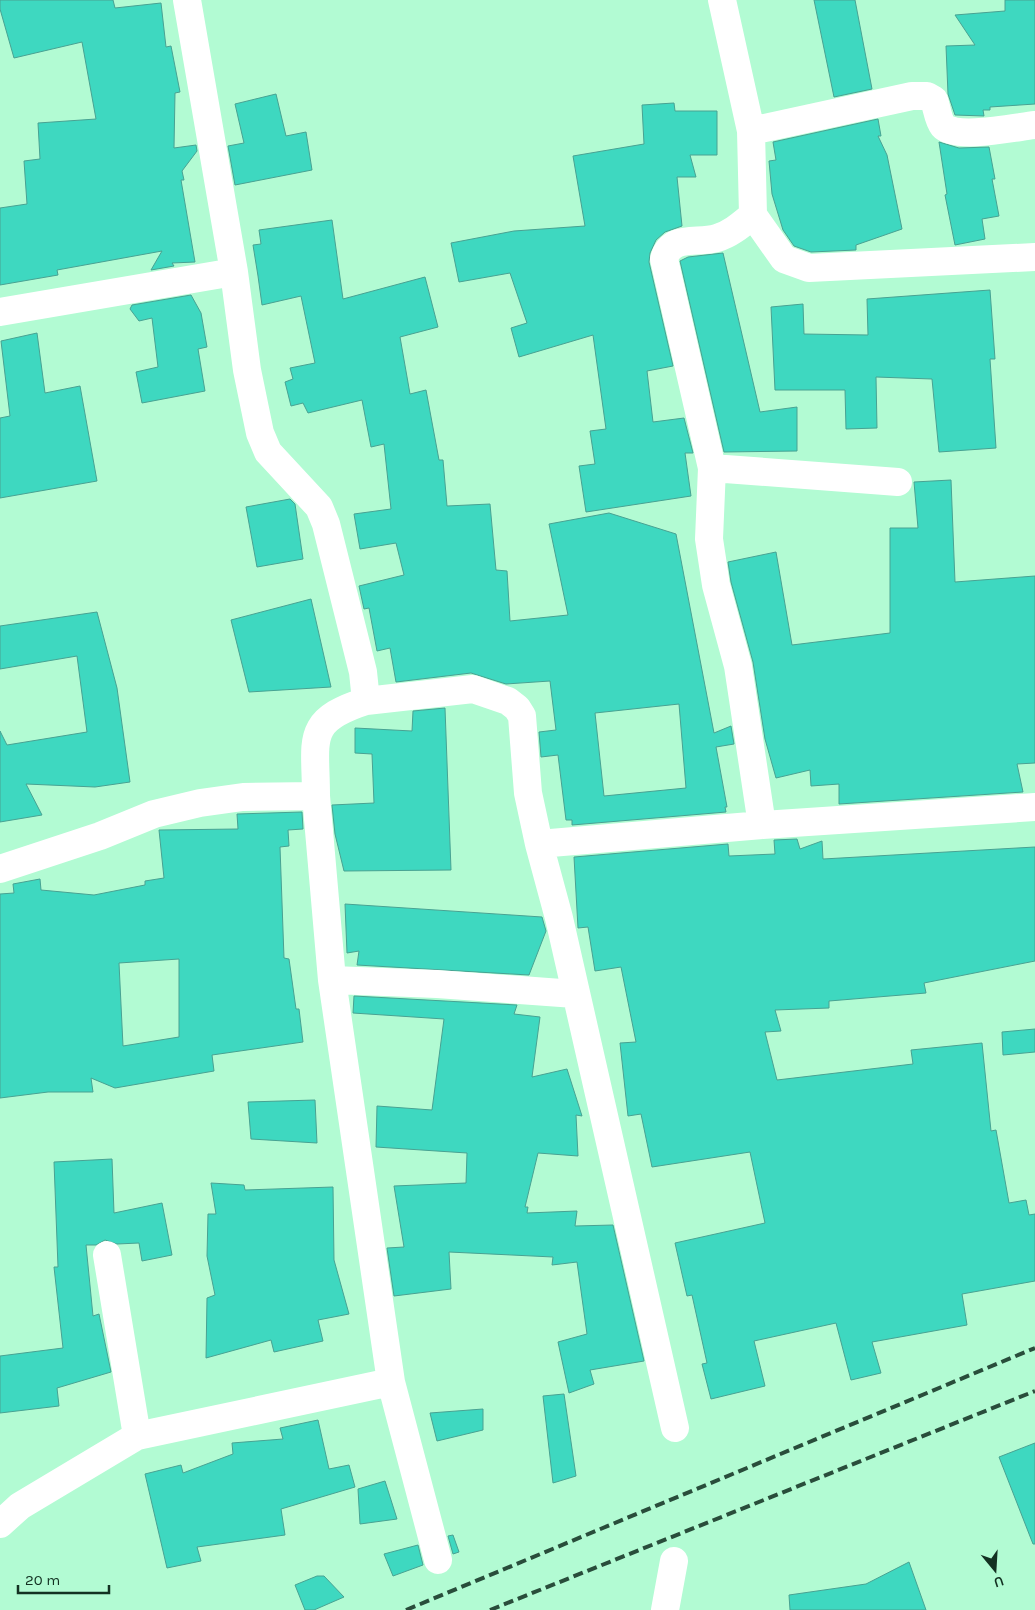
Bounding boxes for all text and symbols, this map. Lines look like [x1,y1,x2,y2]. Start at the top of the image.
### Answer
north arrow [970,1545,1020,1595]
scale bar [18,1562,109,1594]
text: 20 m [25,1571,60,1589]
text: U [992,1572,1006,1591]

